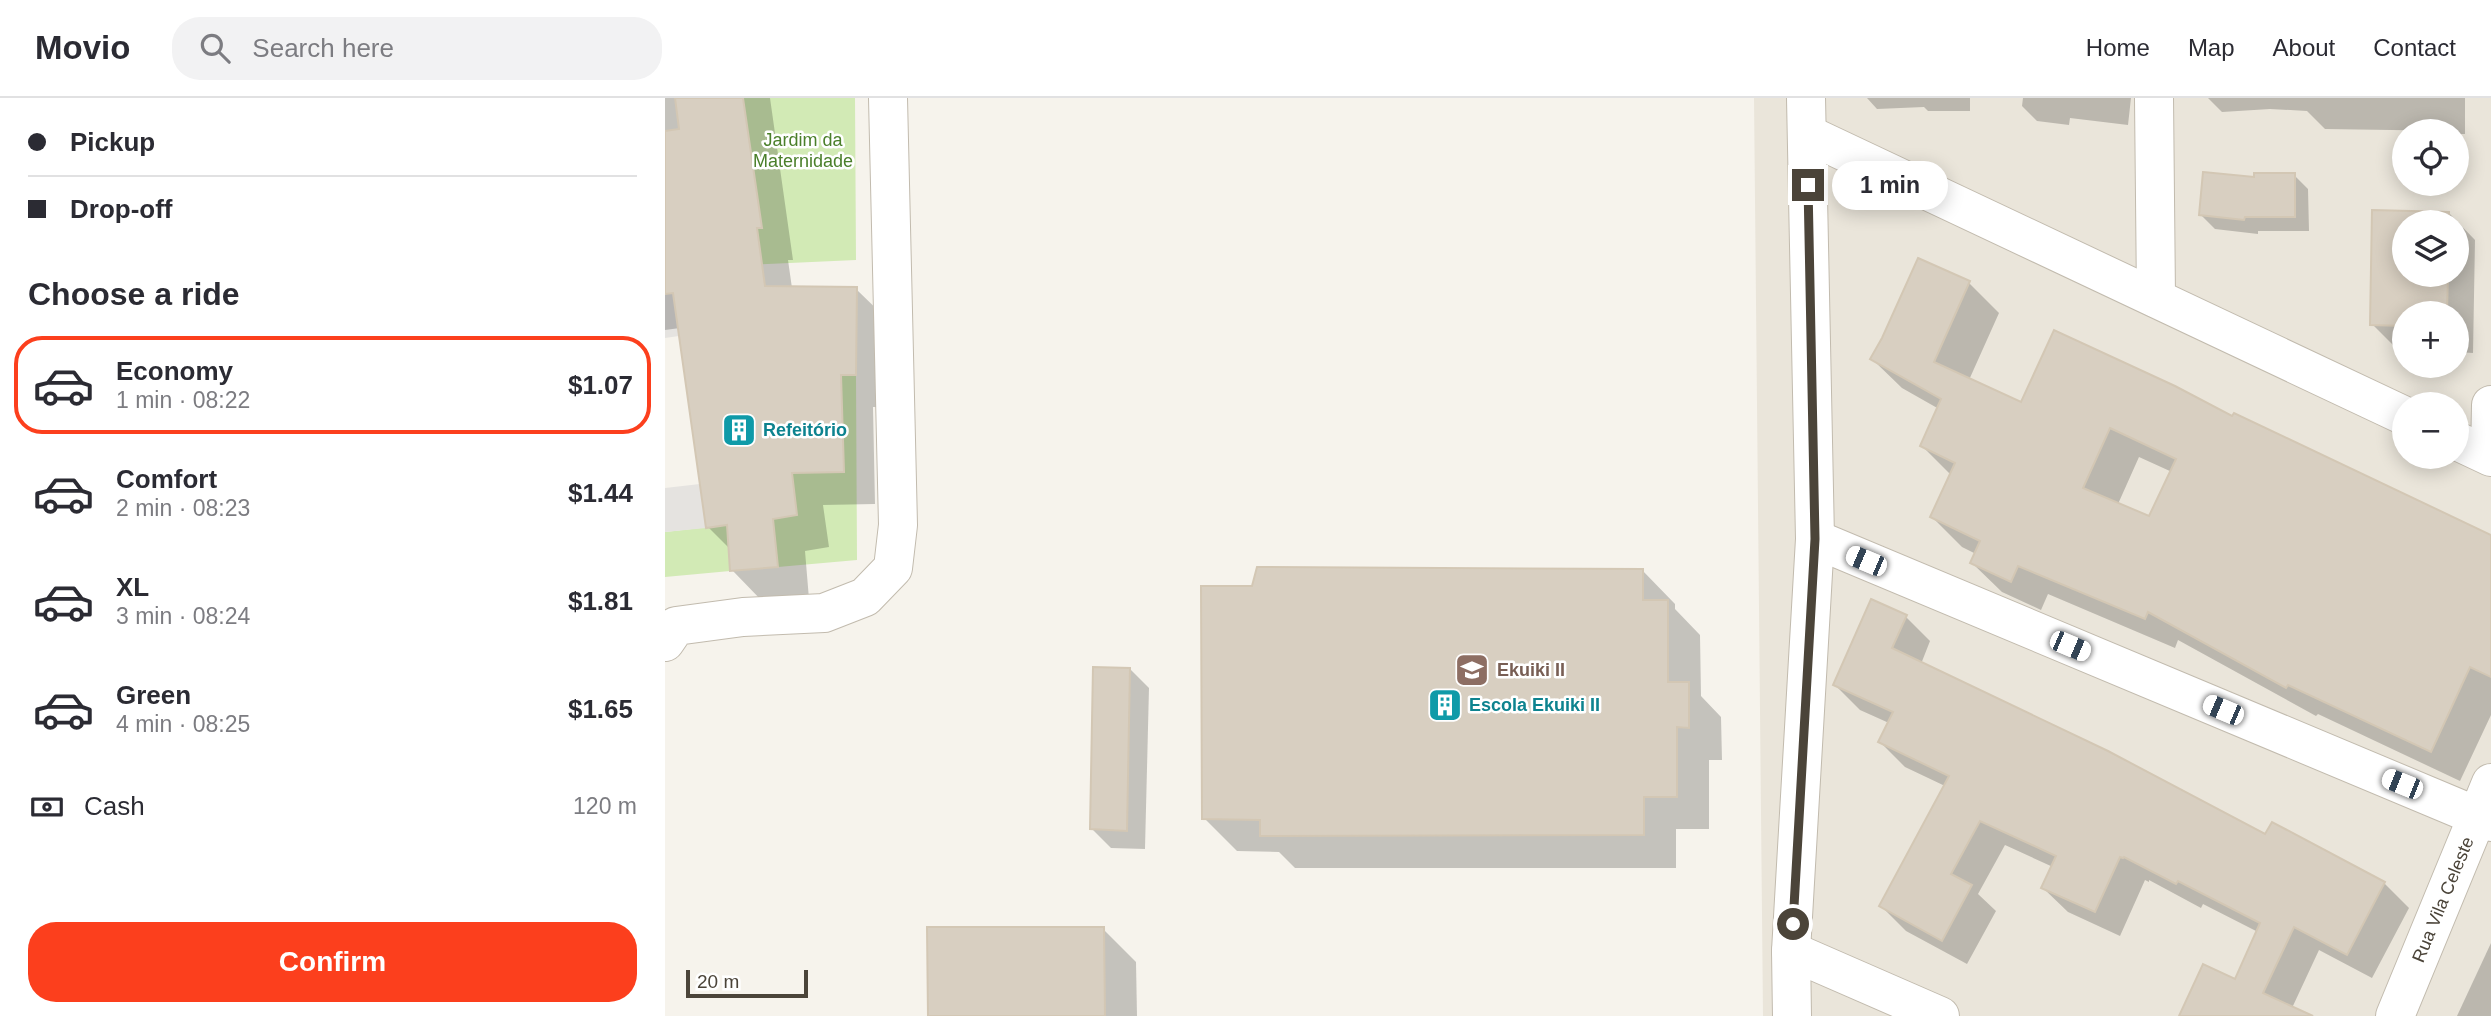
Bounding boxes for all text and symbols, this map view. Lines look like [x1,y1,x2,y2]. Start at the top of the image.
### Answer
search box [172,17,662,80]
text: Movio [35,29,130,66]
icon: search [196,29,234,67]
text: Search here [252,33,394,63]
text: Home [2086,34,2150,61]
text: Map [2188,34,2235,61]
text: About [2273,34,2335,61]
text: Contact [2373,34,2456,61]
map controls [2392,119,2469,469]
button: locate [2392,119,2469,196]
text: Pickup [70,127,155,157]
park label: Jardim da Maternidade [753,130,853,171]
callout: 1 min [1833,160,1948,210]
route end [1792,169,1824,201]
text: 1 min [1860,172,1920,198]
text: Drop-off [70,194,173,224]
button: layers [2392,210,2469,287]
text: Choose a ride [28,276,240,312]
button: + [2392,301,2469,378]
icon: car [32,354,95,417]
text: Economy [116,356,233,386]
text: $1.07 [568,370,633,400]
text: 1 min · 08:22 [116,387,250,413]
button: − [2392,392,2469,469]
building icon: Refeitório [720,411,758,449]
place label: Refeitório [763,420,847,440]
icon: car [32,462,95,525]
text: Comfort [116,464,217,494]
text: $1.44 [568,478,633,508]
text: 2 min · 08:23 [116,495,250,521]
car [1843,543,1890,579]
icon: car [32,570,95,633]
text: XL [116,572,149,602]
text: $1.81 [568,586,633,616]
text: 3 min · 08:24 [116,603,250,629]
car [2047,628,2094,664]
school or university icon: Ekuiki II [1453,651,1491,689]
place label: Ekuiki II [1497,660,1565,680]
icon: car [32,678,95,741]
text: Green [116,680,191,710]
building icon: Escola Ekuiki II [1426,686,1464,724]
car [2200,692,2247,728]
text: $1.65 [568,694,633,724]
place label: Escola Ekuiki II [1469,695,1600,715]
text: 4 min · 08:25 [116,711,250,737]
car [2379,766,2426,802]
icon: cash [28,788,66,826]
text: Cash [84,791,145,821]
text: 120 m [573,793,637,819]
street label: Rua Vila Celeste [2408,834,2478,965]
route start [1777,908,1809,940]
button: Confirm [28,922,637,1002]
scale bar [686,967,809,999]
text: 20 m [697,971,739,992]

